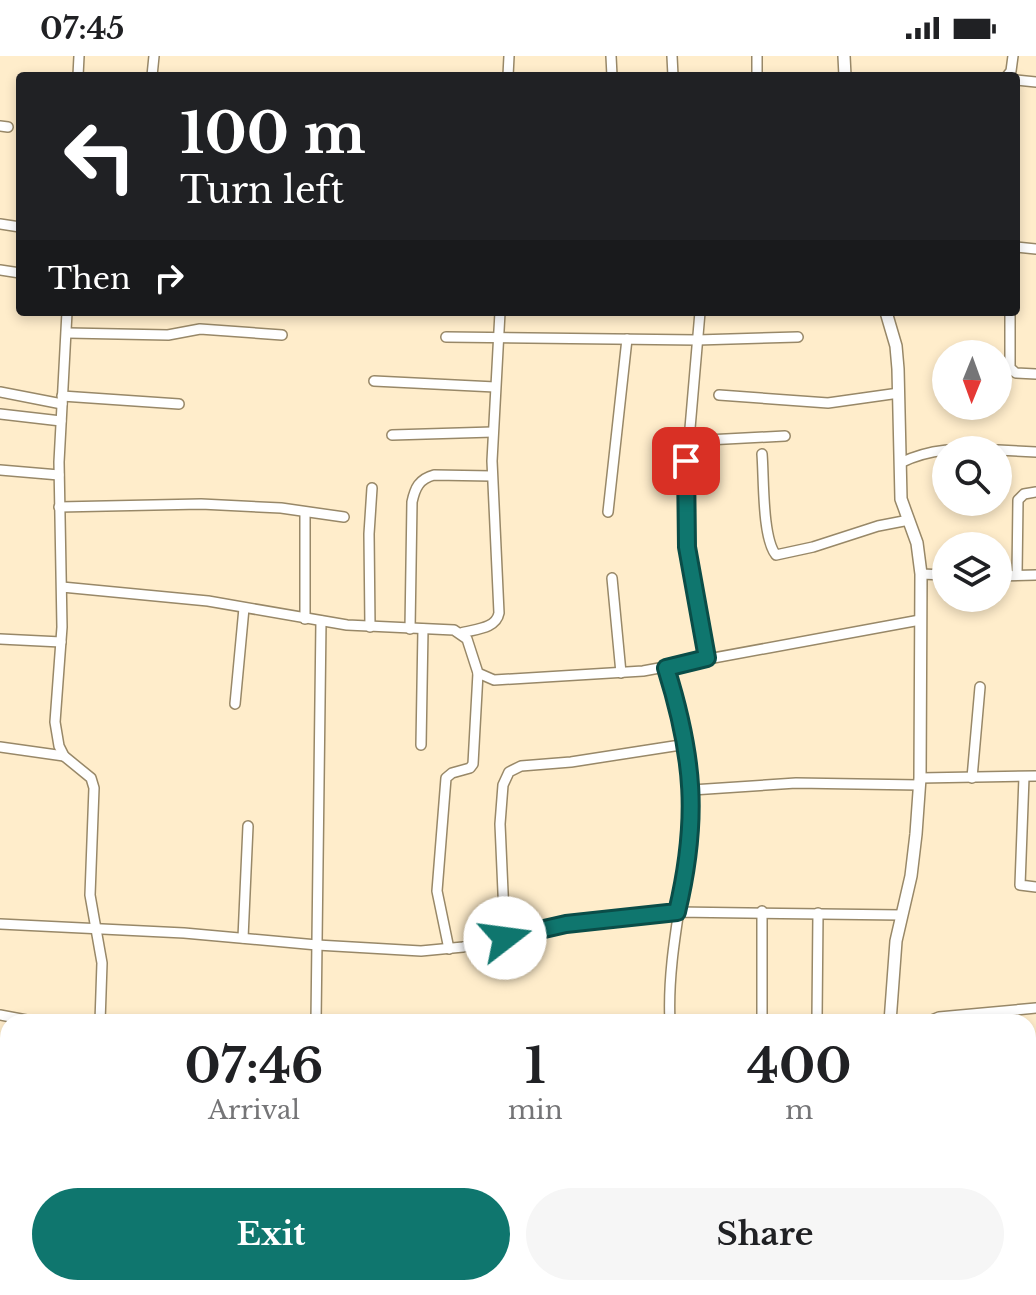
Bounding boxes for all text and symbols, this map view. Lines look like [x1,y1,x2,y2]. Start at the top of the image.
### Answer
text: 07:45 [40,10,124,47]
text: 100 m [180,99,366,168]
icon: left [48,104,152,208]
text: Turn left [180,168,344,213]
icon: right [147,256,191,300]
text: Then [48,260,131,297]
north arrow [932,340,1012,420]
map controls [932,340,1012,612]
pin [652,427,720,495]
button: search [932,436,1012,516]
icon: arrive [664,439,708,483]
button: layers [932,532,1012,612]
position arrow [463,896,547,980]
text: 07:46 [185,1036,323,1096]
text: 1 [525,1036,546,1096]
text: 400 [747,1036,851,1096]
text: Arrival [208,1094,300,1126]
text: min [508,1094,563,1126]
text: m [785,1094,813,1126]
button: Exit [32,1188,510,1280]
button: Share [526,1188,1004,1280]

